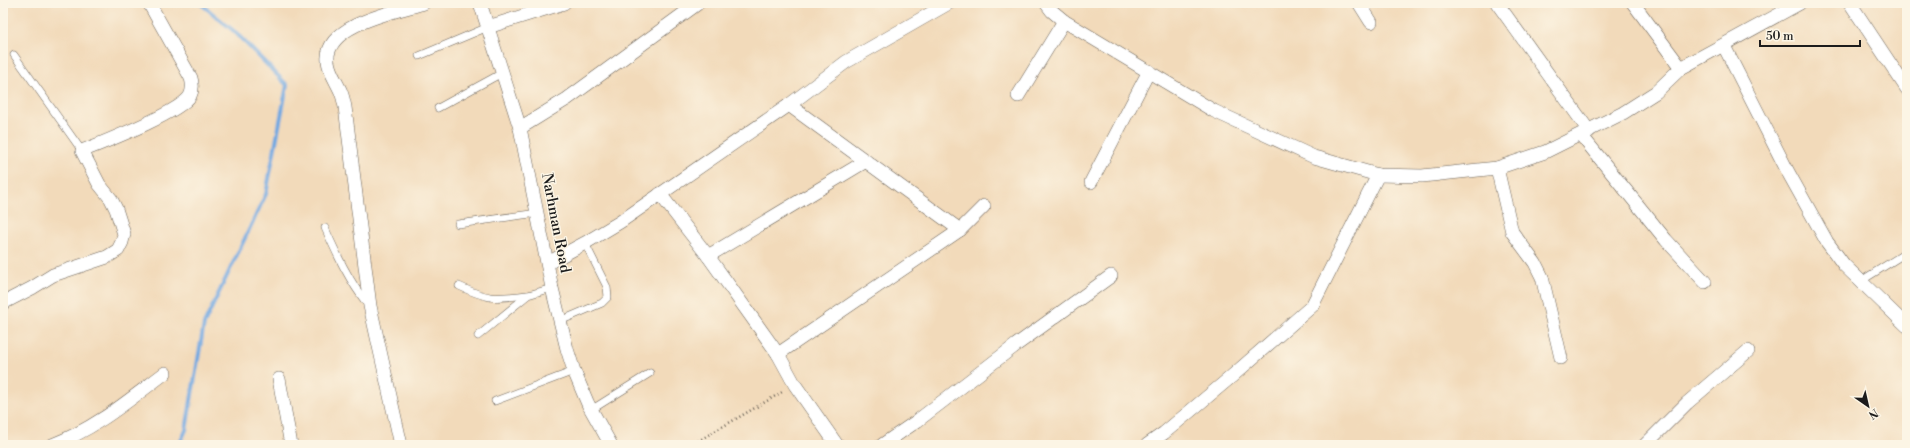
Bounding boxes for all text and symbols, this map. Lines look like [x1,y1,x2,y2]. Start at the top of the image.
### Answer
scale bar [1760,22,1860,48]
text: 50 m [1766,29,1794,44]
street label: Narhman Road [537,171,575,275]
north arrow [1848,386,1888,426]
text: N [1865,405,1881,422]

